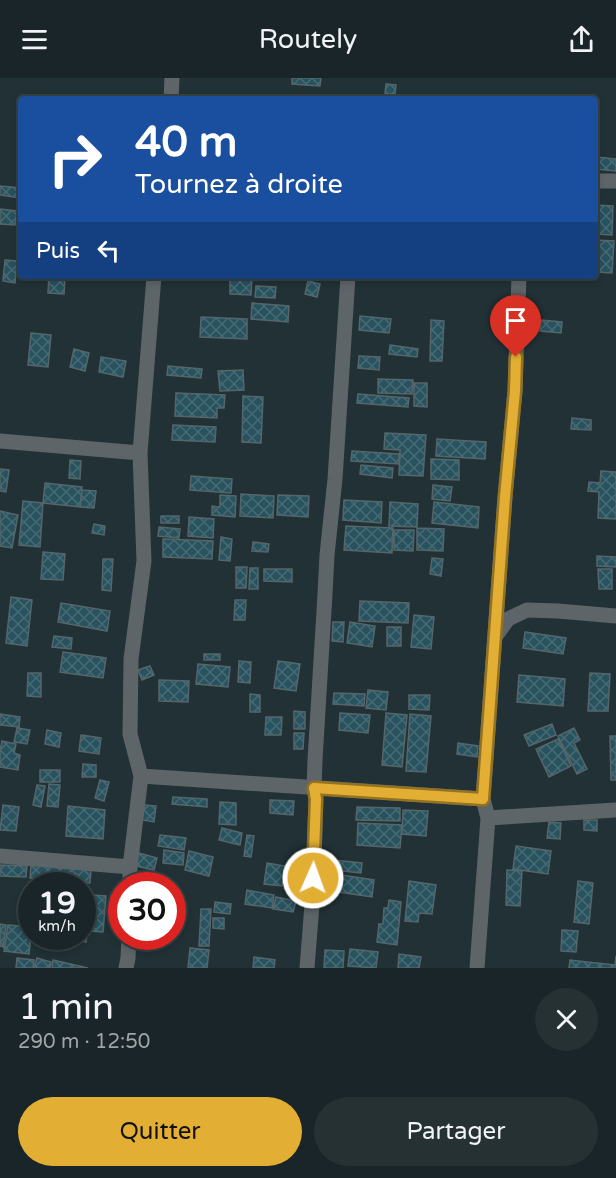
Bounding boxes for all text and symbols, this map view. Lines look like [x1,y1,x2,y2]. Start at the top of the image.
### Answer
icon: menu [18,23,51,56]
text: Routely [259,23,357,56]
icon: share [565,23,598,56]
text: 40 m [135,117,237,168]
icon: right [36,120,114,198]
text: Tournez à droite [135,168,343,201]
icon: left [92,234,125,267]
text: Puis [36,238,80,264]
pin [490,295,541,357]
icon: arrive [499,304,532,337]
position arrow [281,846,345,910]
speed limit sign: 30 [108,872,186,950]
text: 19 [38,885,76,922]
text: km/h [38,917,76,935]
text: 1 min [18,986,114,1029]
button: close [535,988,598,1051]
text: 290 m · 12:50 [18,1030,150,1054]
button: Quitter [18,1097,302,1166]
button: Partager [314,1097,598,1166]

